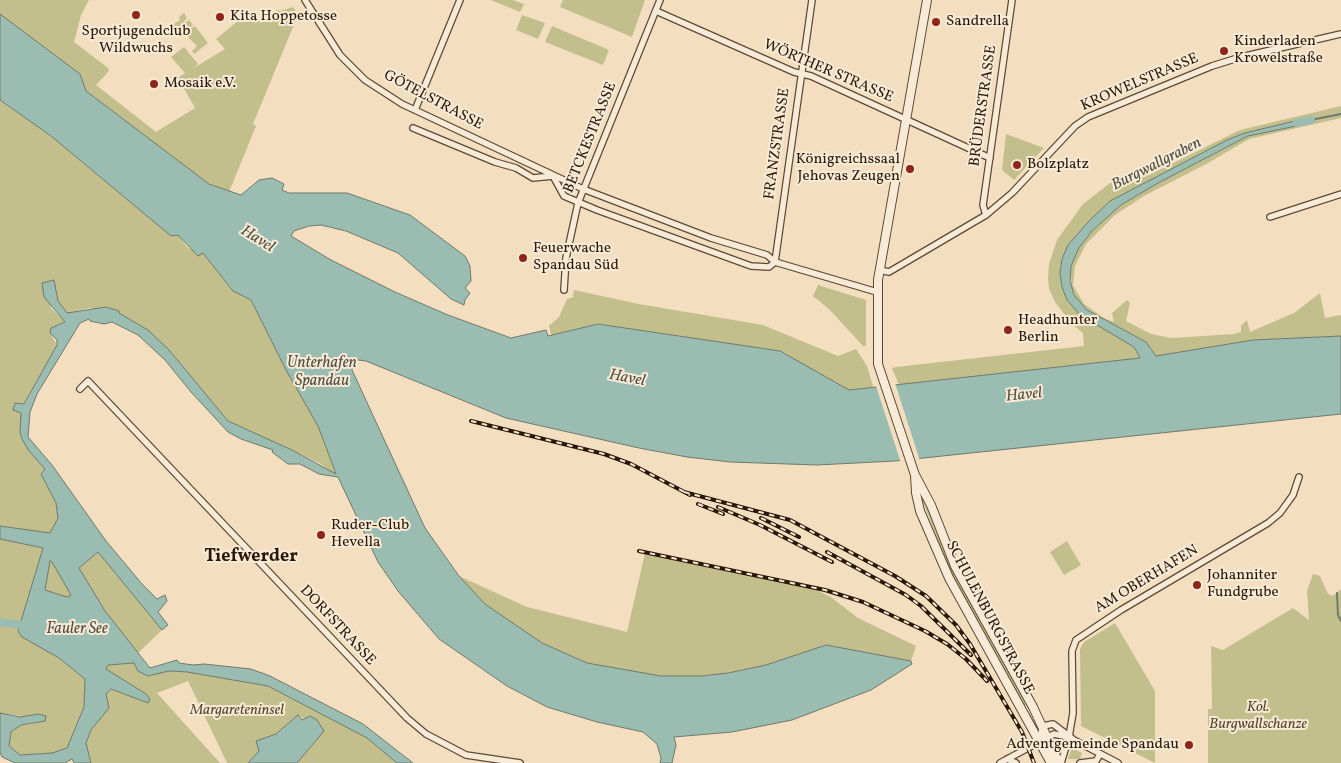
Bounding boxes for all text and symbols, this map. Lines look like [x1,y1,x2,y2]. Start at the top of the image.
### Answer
place label: Kita Hoppetosse [230,8,337,26]
marker: Sportjugendclub Wildwuchs [130,9,142,21]
marker: Kita Hoppetosse [214,11,226,23]
place label: Sandrella [946,13,1009,31]
marker: Sandrella [930,16,942,28]
place label: Sportjugendclub Wildwuchs [82,23,190,58]
place label: Kinderladen Krowelstraße [1234,33,1323,68]
street label: WÖRTHER STRASSE [760,36,896,108]
street label: BRÜDERSTRASSE [967,44,1001,168]
marker: Kinderladen Krowelstraße [1218,45,1230,57]
street label: KROWELSTRASSE [1078,50,1202,116]
street label: GÖTELSTRASSE [380,67,486,135]
place label: Mosaik e.V. [164,75,236,93]
marker: Mosaik e.V. [148,78,160,90]
street label: BETCKESTRASSE [561,80,621,196]
street label: FRANZSTRASSE [761,87,795,201]
water label: Burgwallgraben [1109,134,1205,196]
place label: Königreichssaal Jehovas Zeugen [796,151,900,186]
place label: Bolzplatz [1027,156,1089,174]
marker: Bolzplatz [1011,159,1023,171]
marker: Königreichssaal Jehovas Zeugen [904,163,916,175]
water label: Havel [236,222,278,258]
place label: Feuerwache Spandau Süd [533,240,619,275]
marker: Feuerwache Spandau Süd [517,252,529,264]
place label: Headhunter Berlin [1018,312,1097,347]
marker: Headhunter Berlin [1002,324,1014,336]
water label: Unterhafen Spandau [287,354,357,392]
water label: Havel [607,366,647,392]
water label: Havel [1005,385,1043,407]
place label: Ruder-Club Hevella [331,517,409,552]
marker: Ruder-Club Hevella [315,529,327,541]
street label: SCHULENBURGSTRASSE [941,538,1037,698]
street label: AM OBERHAFEN [1092,542,1202,618]
district label: Tiefwerder [204,547,298,569]
place label: Johanniter Fundgrube [1207,567,1279,602]
marker: Johanniter Fundgrube [1191,579,1203,591]
street label: DORFSTRASSE [295,582,379,670]
water label: Fauler See [46,620,108,640]
park label: Kol. Burgwallschanze [1209,699,1307,734]
park label: Margareteninsel [190,702,284,720]
place label: Adventgemeinde Spandau [1006,736,1179,754]
marker: Adventgemeinde Spandau [1183,739,1195,751]

